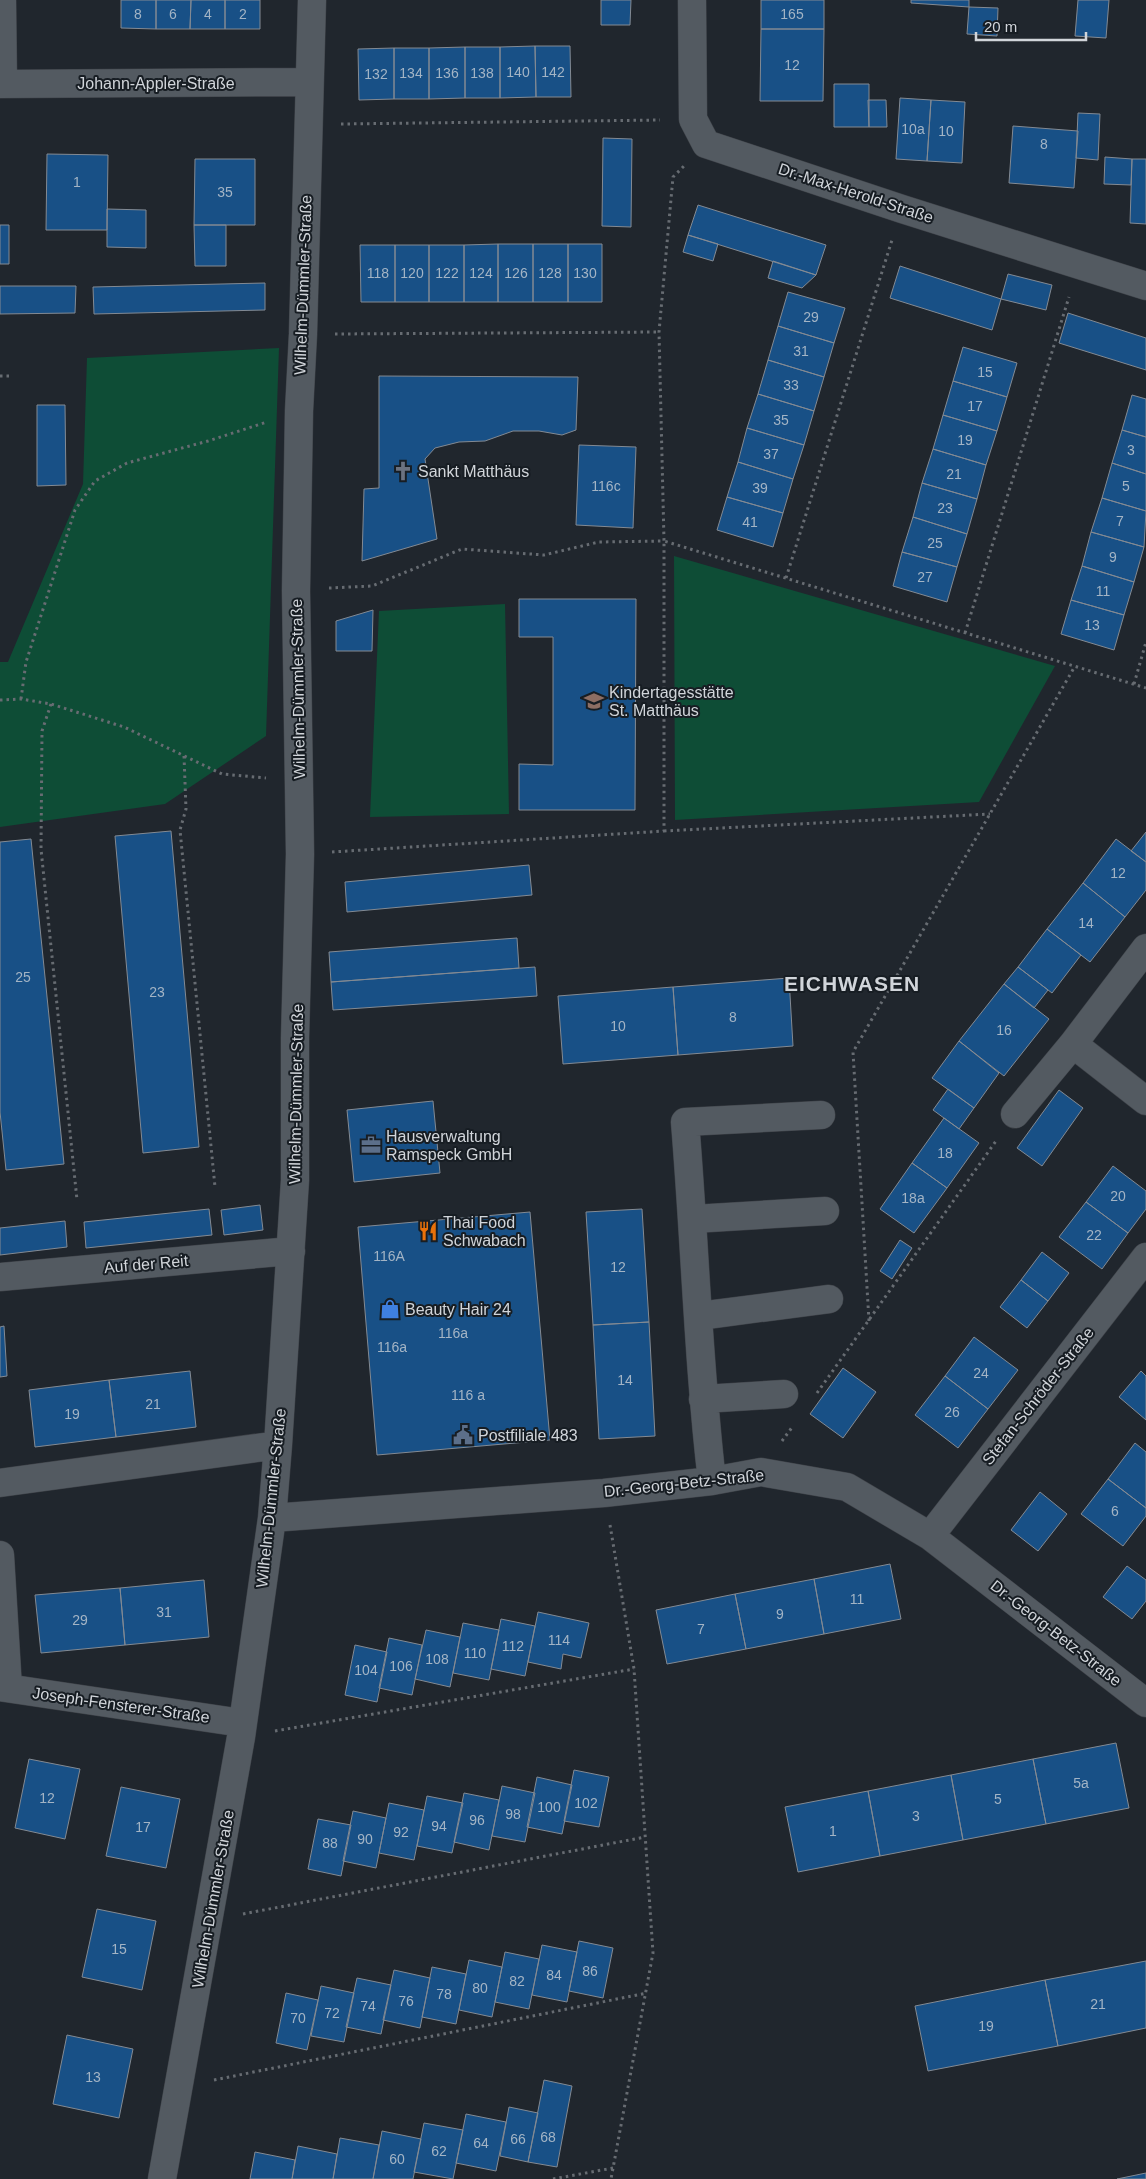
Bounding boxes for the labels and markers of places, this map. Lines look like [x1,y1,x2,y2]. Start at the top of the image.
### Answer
church icon: Sankt Matthäus [392,460,414,482]
place label: Sankt Matthäus [418,463,529,480]
place label: Kindertagesstätte St. Matthäus [609,684,734,719]
school or university icon: Kindertagesstätte St. Matthäus [583,690,605,712]
place label: Hausverwaltung Ramspeck GmbH [386,1128,512,1163]
office icon: Hausverwaltung Ramspeck GmbH [360,1134,382,1156]
place label: Thai Food Schwabach [443,1214,526,1249]
restaurant icon: Thai Food Schwabach [417,1220,439,1242]
shop icon: Beauty Hair 24 [379,1298,401,1320]
place label: Beauty Hair 24 [405,1301,511,1318]
public building icon: Postfiliale 483 [452,1424,474,1446]
place label: Postfiliale 483 [478,1427,578,1444]

